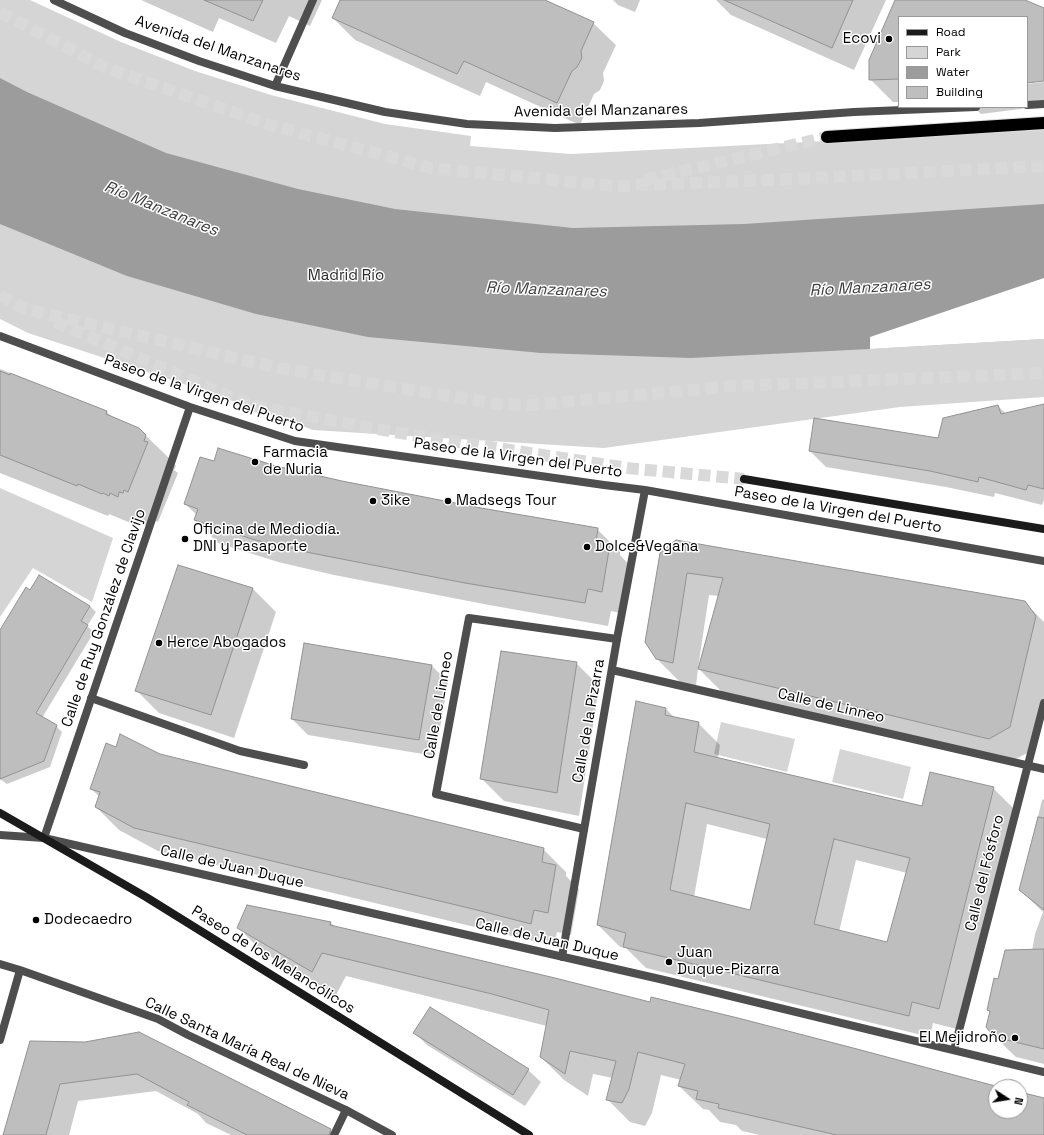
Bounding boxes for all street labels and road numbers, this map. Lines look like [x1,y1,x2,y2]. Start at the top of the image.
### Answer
street label: Avenida del Manzanares [133,12,303,86]
street label: Avenida del Manzanares [514,100,688,122]
street label: Paseo de la Virgen del Puerto [102,351,306,437]
street label: Paseo de la Virgen del Puerto [413,434,623,482]
street label: Paseo de la Virgen del Puerto [733,483,943,537]
street label: Calle de Ruy González de Clavijo [58,506,150,730]
street label: Calle de Linneo [421,650,457,760]
street label: Calle de la Pizarra [569,658,609,784]
street label: Calle de Linneo [776,685,886,727]
street label: Calle del Fósforo [962,813,1008,933]
street label: Calle de Juan Duque [158,842,306,892]
street label: Paseo de los Melancólicos [188,902,358,1018]
street label: Calle de Juan Duque [473,915,621,965]
street label: Calle Santa María Real de Nieva [142,994,352,1104]

